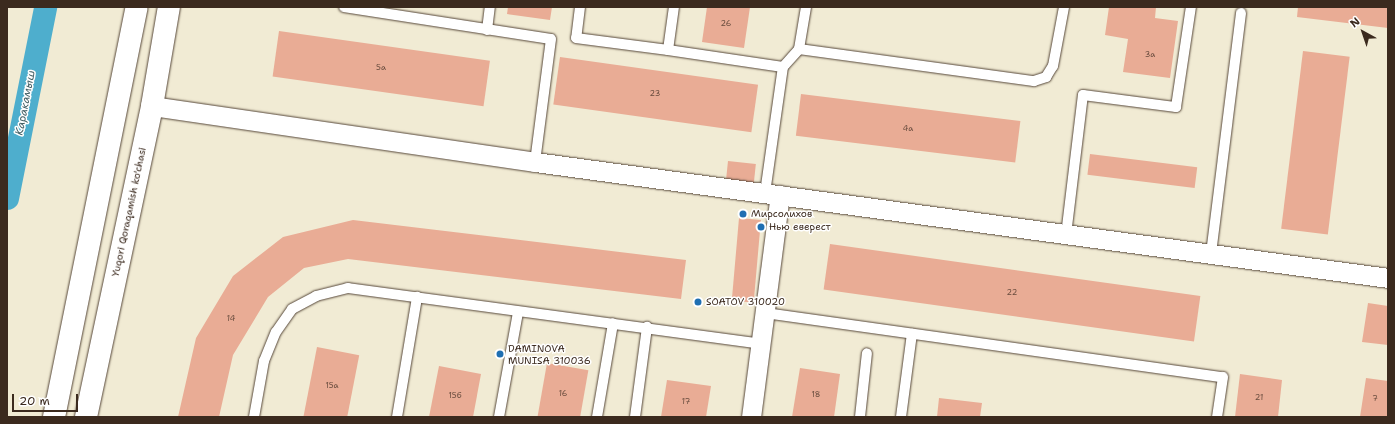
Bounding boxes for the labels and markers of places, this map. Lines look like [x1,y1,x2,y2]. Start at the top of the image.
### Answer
place label: Мирсолихов [751,208,812,220]
marker: Мирсолихов [738,209,748,219]
place label: Нью еверест [769,221,831,233]
marker: Нью еверест [756,222,766,232]
place label: SOATOV 310020 [706,296,785,308]
marker: SOATOV 310020 [693,297,703,307]
place label: DAMINOVA MUNISA 310036 [508,342,591,366]
marker: DAMINOVA MUNISA 310036 [495,349,505,359]

